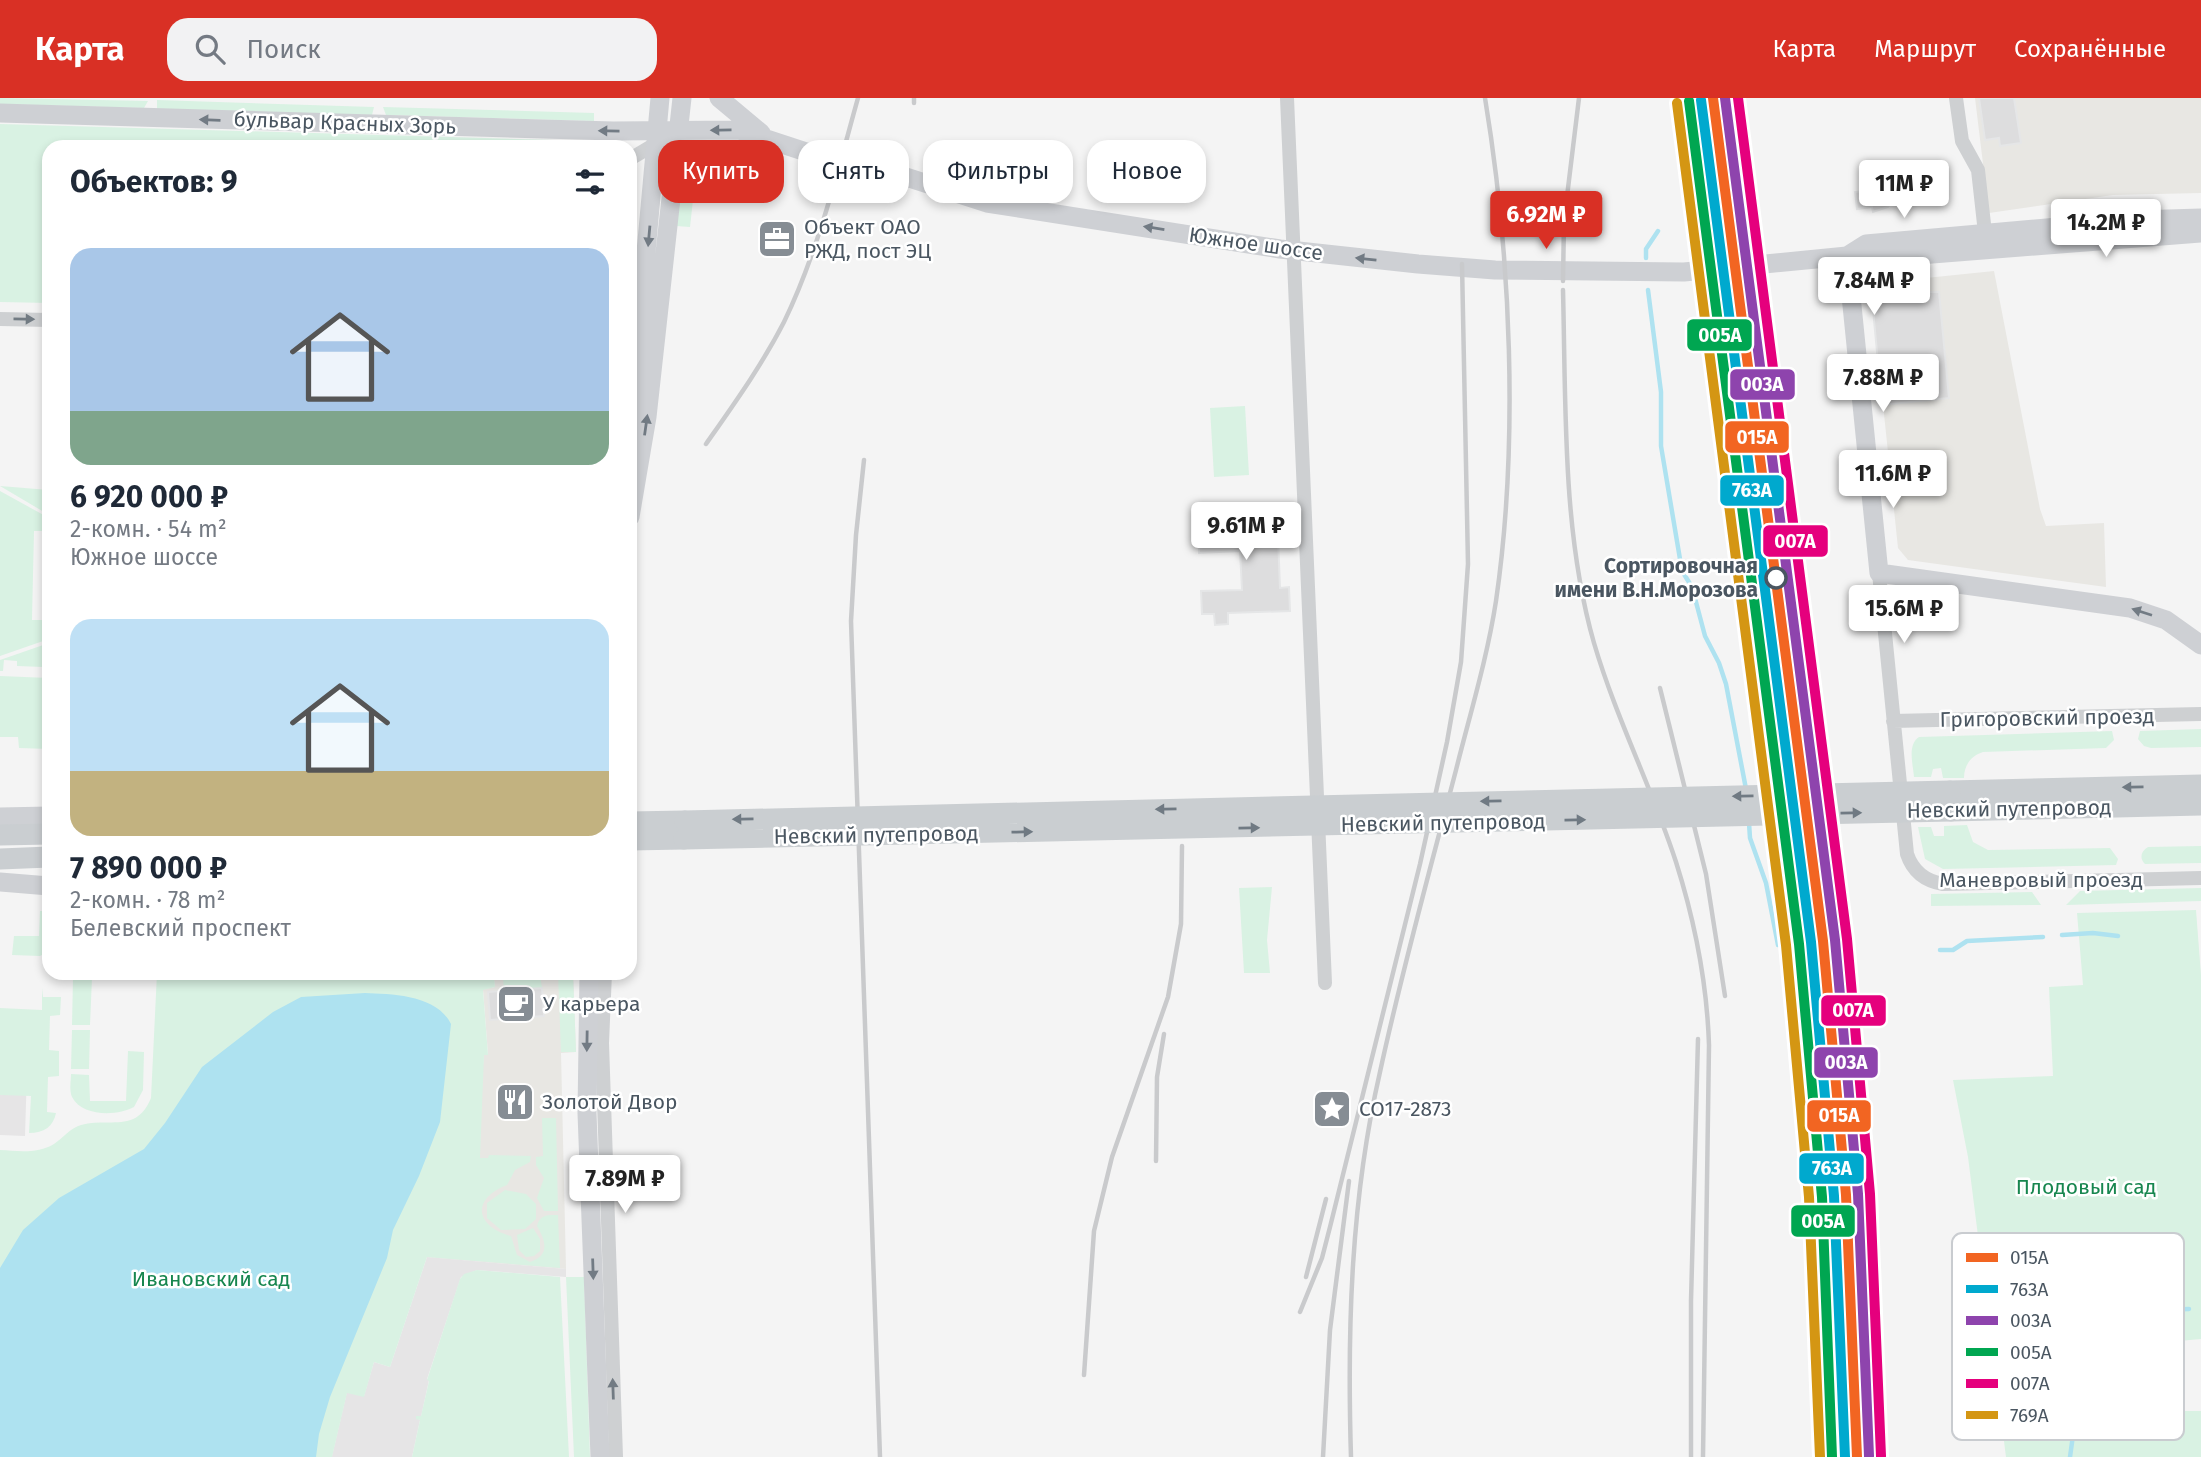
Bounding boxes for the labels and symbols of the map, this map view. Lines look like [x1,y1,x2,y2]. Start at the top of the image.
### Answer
street label: бульвар Красных Зорь [233,106,457,140]
one-way arrow [199,114,221,125]
one-way arrow [598,125,620,136]
one-way arrow [710,125,732,136]
pin: 11M ₽ [1855,160,1953,220]
pin: 6.92M ₽ [1481,192,1611,251]
pin: 14.2M ₽ [2041,200,2171,259]
place label: Объект ОАО РЖД, пост ЭЦ [804,214,931,264]
office icon: Объект ОАО РЖД, пост ЭЦ [756,218,798,260]
one-way arrow [1143,222,1165,233]
street label: Южное шоссе [1187,222,1325,266]
one-way arrow [643,225,654,247]
one-way arrow [1355,253,1377,264]
pin: 7.84M ₽ [1809,258,1939,317]
one-way arrow [14,313,36,325]
line badge: 005А [1686,318,1753,352]
text: 005А [1698,324,1743,347]
pin: 7.88M ₽ [1818,354,1948,414]
line badge: 003А [1729,368,1796,401]
text: 003А [1740,373,1784,396]
one-way arrow [641,414,652,436]
line badge: 015А [1724,420,1790,454]
text: 015А [1737,426,1778,449]
pin: 11.6M ₽ [1828,450,1958,510]
line badge: 763А [1719,474,1785,507]
text: 763А [1732,479,1773,502]
pin: 9.61M ₽ [1181,503,1311,562]
line badge: 007А [1762,524,1829,558]
text: 007А [1774,530,1816,553]
place label: Сортировочная имени В.Н.Морозова [1555,553,1758,603]
marker: Сортировочная имени В.Н.Морозова [1765,567,1787,589]
pin: 15.6M ₽ [1839,586,1969,645]
one-way arrow [2131,606,2152,616]
street label: Григоровский проезд [1939,703,2155,733]
one-way arrow [2122,781,2144,792]
one-way arrow [1732,790,1754,801]
street label: Невский путепровод [1906,794,2112,824]
one-way arrow [1480,795,1502,807]
one-way arrow [1155,803,1177,814]
one-way arrow [1840,807,1862,819]
street label: Невский путепровод [1340,808,1546,838]
one-way arrow [731,813,753,825]
one-way arrow [1564,814,1586,825]
street label: Невский путепровод [773,820,979,850]
one-way arrow [1238,822,1260,833]
one-way arrow [1011,826,1033,838]
street label: Маневровый проезд [1939,867,2143,893]
cafe icon: У карьера [495,983,537,1025]
place label: У карьера [543,991,640,1017]
line badge: 007А [1820,994,1887,1027]
text: 007А [1832,999,1874,1022]
one-way arrow [581,1030,593,1052]
line badge: 003А [1813,1046,1879,1079]
text: 003А [1824,1051,1868,1074]
restaurant icon: Золотой Двор [494,1081,536,1123]
place icon: СО17-2873 [1311,1088,1353,1130]
place label: Золотой Двор [542,1089,678,1115]
place label: СО17-2873 [1359,1096,1451,1122]
line badge: 015А [1806,1099,1872,1133]
text: 015А [1819,1104,1860,1127]
line badge: 763А [1798,1152,1865,1185]
pin: 7.89M ₽ [560,1156,690,1215]
text: 763А [1812,1157,1853,1180]
park label: Плодовый сад [2016,1174,2156,1200]
line badge: 005А [1790,1204,1856,1238]
text: 005А [1801,1210,1846,1233]
legend [1952,1233,2184,1440]
text: 015А [2010,1246,2049,1269]
one-way arrow [588,1258,599,1280]
park label: Ивановский сад [132,1266,290,1292]
text: 763А [2010,1278,2048,1301]
text: 003А [2010,1309,2051,1332]
text: 005А [2010,1341,2052,1364]
text: 007А [2010,1372,2050,1395]
one-way arrow [608,1378,619,1400]
text: 769А [2010,1404,2049,1427]

